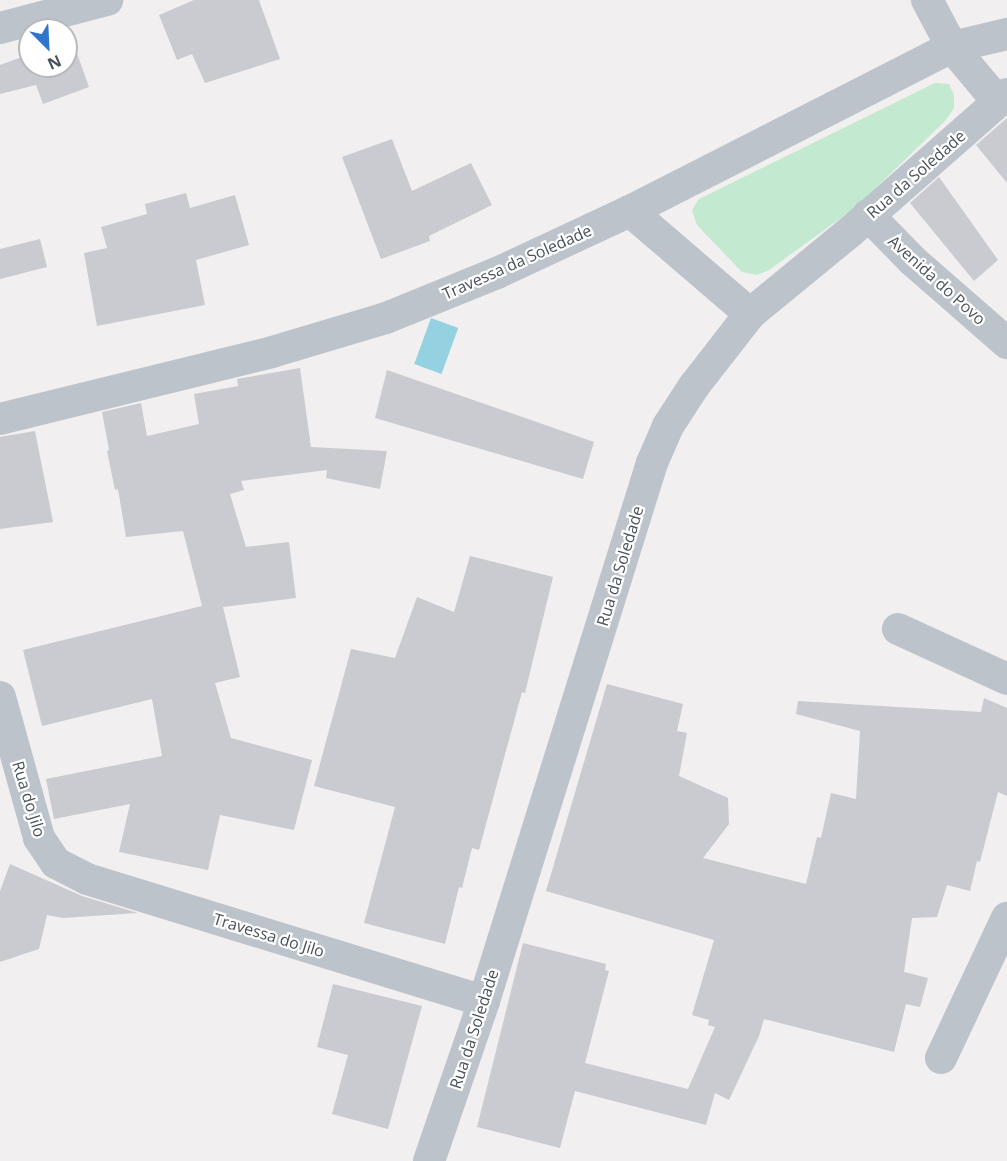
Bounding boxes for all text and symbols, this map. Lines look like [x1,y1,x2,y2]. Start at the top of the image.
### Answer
north arrow [18,18,78,78]
text: N [44,50,65,75]
street label: Rua da Soledade [863,126,969,222]
street label: Travessa da Soledade [439,220,595,304]
street label: Avenida do Povo [884,231,990,329]
street label: Rua da Soledade [593,504,647,628]
street label: Rua do Jilo [8,759,50,839]
street label: Travessa do Jilo [211,909,327,961]
street label: Rua da Soledade [446,967,502,1091]

